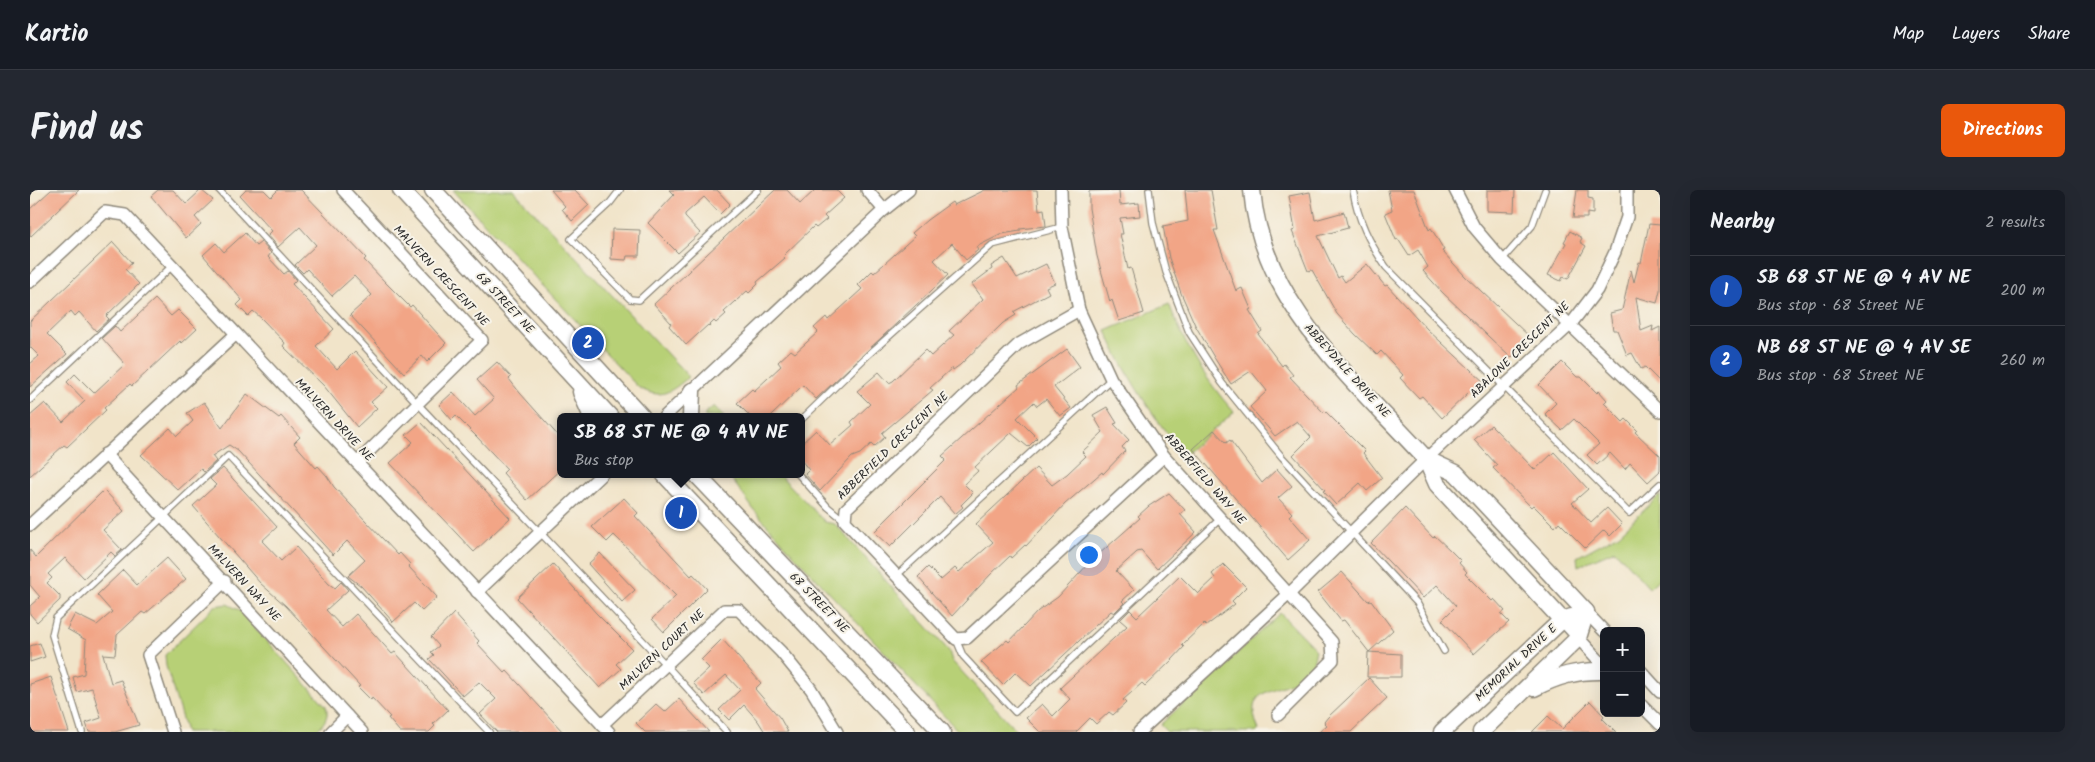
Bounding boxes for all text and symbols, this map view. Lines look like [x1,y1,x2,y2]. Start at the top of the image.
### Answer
text: Kartio [25,15,88,54]
text: Map [1893,20,1924,49]
text: Layers [1952,20,2000,49]
text: Share [2028,20,2070,49]
text: Find us [30,102,143,158]
button: Directions [1941,104,2065,157]
text: Nearby [1710,206,1775,239]
text: 2 results [1985,210,2045,235]
street label: MALVERN CRESCENT NE [389,221,494,332]
text: SB 68 ST NE @ 4 AV NE [1757,263,1971,293]
street label: 68 STREET NE [471,268,540,339]
text: 1 [1724,278,1728,303]
text: 200 m [2001,278,2045,303]
text: Bus stop · 68 Street NE [1757,293,1925,318]
street label: ABALONE CRESCENT NE [1466,297,1575,403]
street label: ABBEYDALE DRIVE NE [1299,319,1395,423]
pin: 2 [572,324,604,362]
text: NB 68 ST NE @ 4 AV SE [1757,333,1971,363]
text: 2 [1721,348,1731,373]
text: 260 m [2000,348,2045,373]
text: Bus stop · 68 Street NE [1757,363,1925,388]
street label: MALVERN DRIVE NE [290,374,379,467]
street label: ABBERFIELD CRESCENT NE [833,387,954,505]
popup [557,413,805,478]
text: SB 68 ST NE @ 4 AV NE [574,418,788,448]
street label: ABBERFIELD WAY NE [1160,429,1251,530]
text: Bus stop [574,448,633,473]
pin: 1 [665,494,697,532]
street label: MALVERN WAY NE [203,540,286,627]
your location [1076,542,1102,568]
street label: 68 STREET NE [785,568,854,639]
street label: MALVERN COURT NE [615,604,710,695]
street label: MEMORIAL DRIVE E [1471,619,1562,706]
map controls [1600,627,1645,717]
button: + [1600,627,1645,672]
button: − [1600,672,1645,717]

